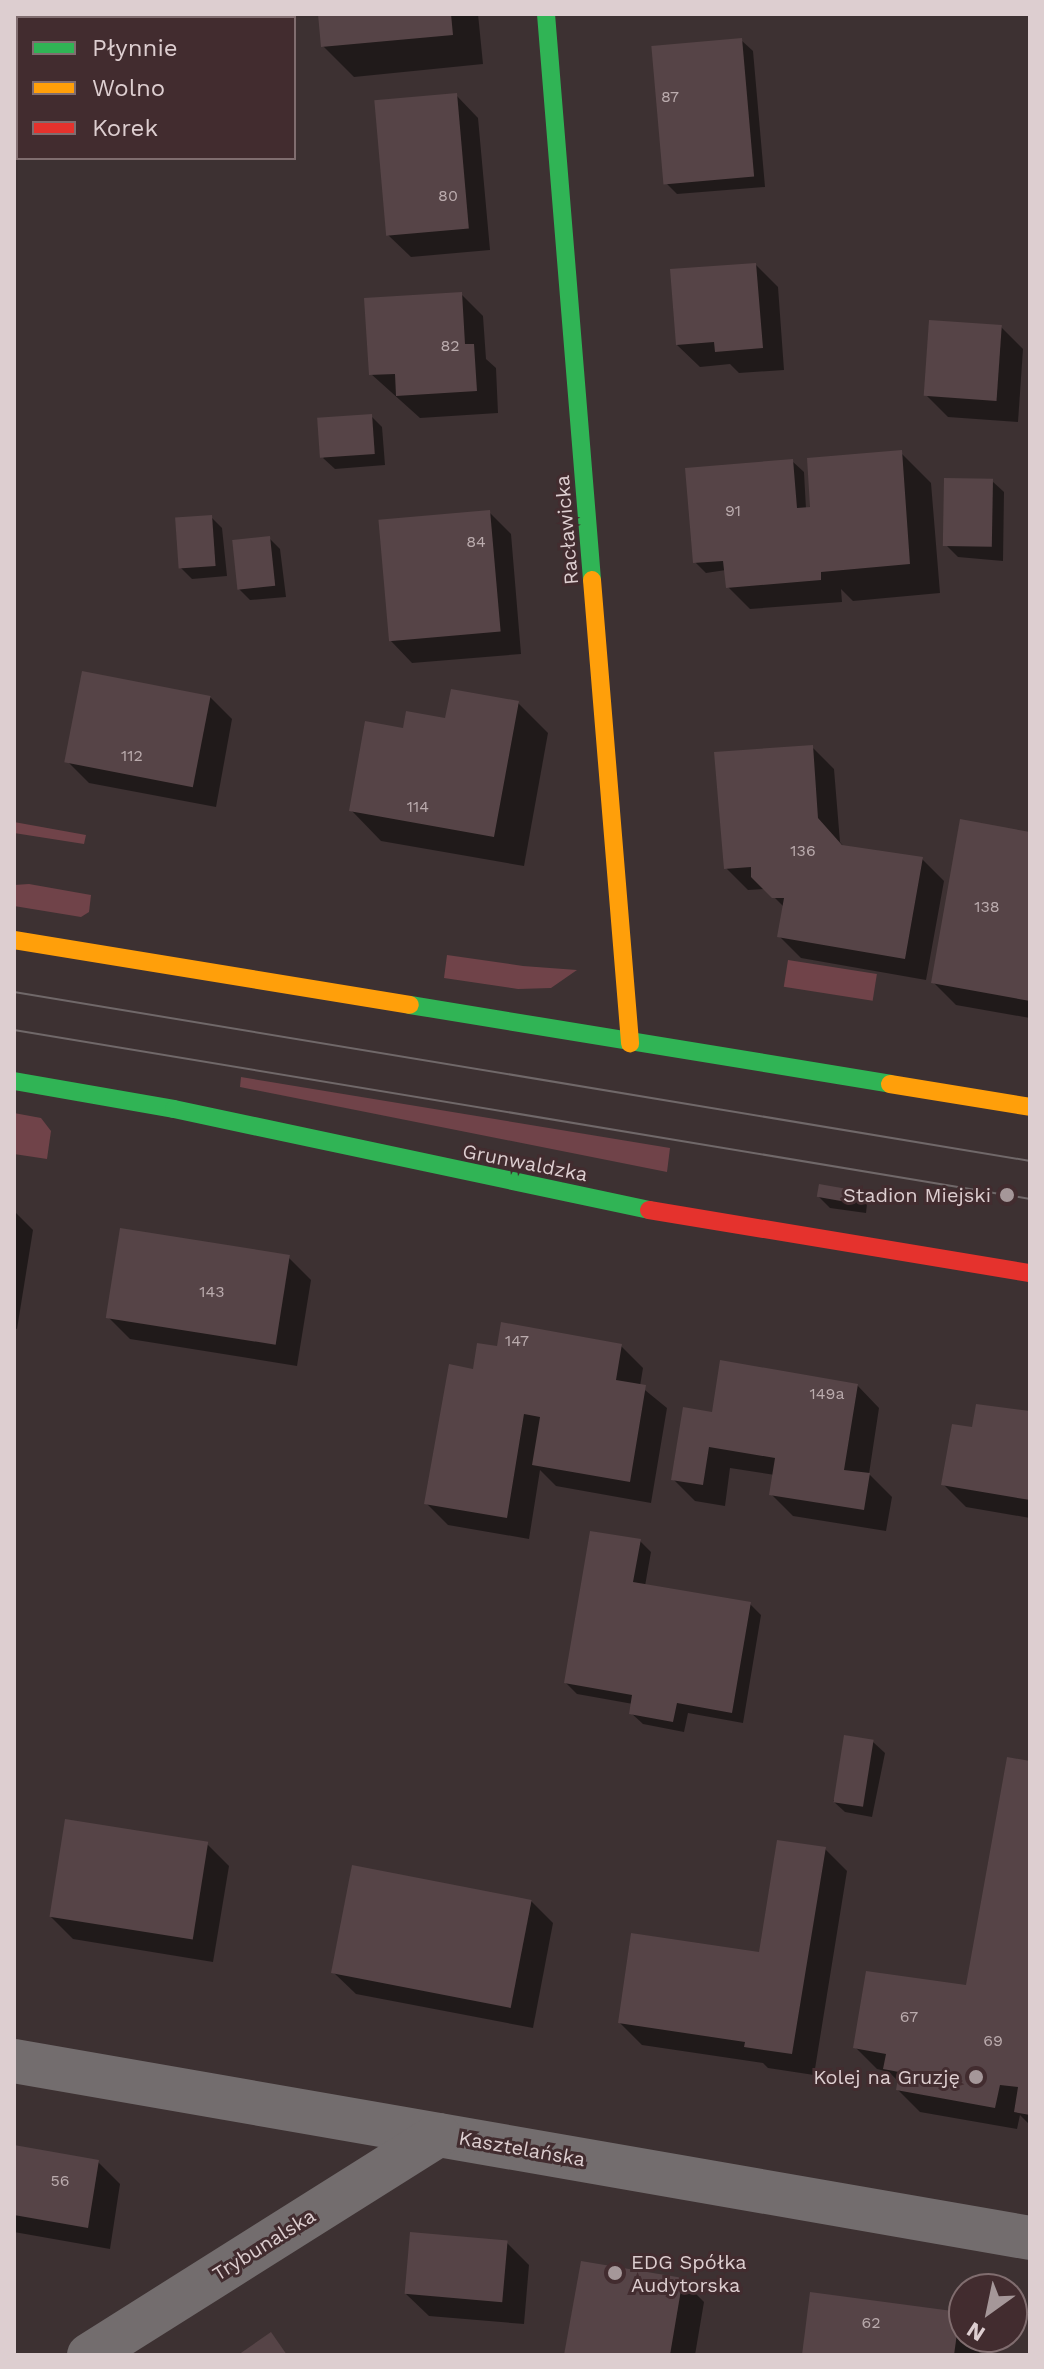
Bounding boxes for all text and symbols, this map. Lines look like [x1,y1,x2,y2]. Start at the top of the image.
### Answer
legend [16,16,296,160]
text: Płynnie [92,34,178,62]
text: Wolno [92,74,165,102]
house number: 87 [661,87,679,107]
text: Korek [92,114,158,142]
house number: 80 [438,186,458,206]
house number: 82 [440,336,460,356]
street label: Racławicka [550,474,584,586]
house number: 91 [725,501,741,521]
house number: 84 [466,532,486,552]
house number: 112 [121,746,143,766]
house number: 114 [407,797,429,817]
house number: 136 [790,841,816,861]
house number: 138 [974,897,1000,917]
street label: Grunwaldzka [460,1139,590,1187]
place label: Stadion Miejski [843,1183,991,1207]
marker: Stadion Miejski [998,1186,1016,1204]
house number: 143 [199,1282,225,1302]
house number: 147 [505,1331,529,1351]
house number: 149a [810,1384,844,1404]
house number: 67 [900,2007,918,2027]
house number: 69 [983,2031,1003,2051]
place label: Kolej na Gruzję [813,2065,960,2089]
marker: Kolej na Gruzję [967,2068,985,2086]
street label: Kasztelańska [457,2126,587,2172]
house number: 56 [50,2171,70,2191]
street label: Trybunalska [208,2204,320,2286]
place label: EDG Spółka Audytorska [631,2250,747,2297]
marker: EDG Spółka Audytorska [606,2264,624,2282]
north arrow [948,2273,1028,2353]
house number: 62 [861,2313,881,2333]
text: N [962,2317,989,2347]

